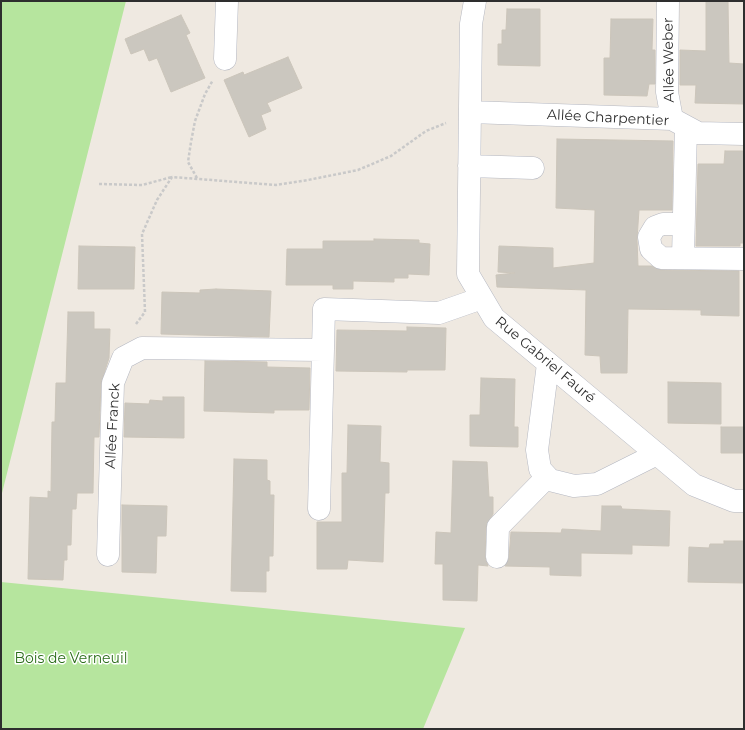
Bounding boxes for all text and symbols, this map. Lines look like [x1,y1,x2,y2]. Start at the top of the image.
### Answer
street label: Allée Weber [660,17,678,103]
street label: Allée Charpentier [547,106,669,130]
street label: Rue Gabriel Fauré [492,313,598,407]
street label: Allée Franck [102,383,124,469]
park label: Bois de Verneuil [14,651,128,667]

